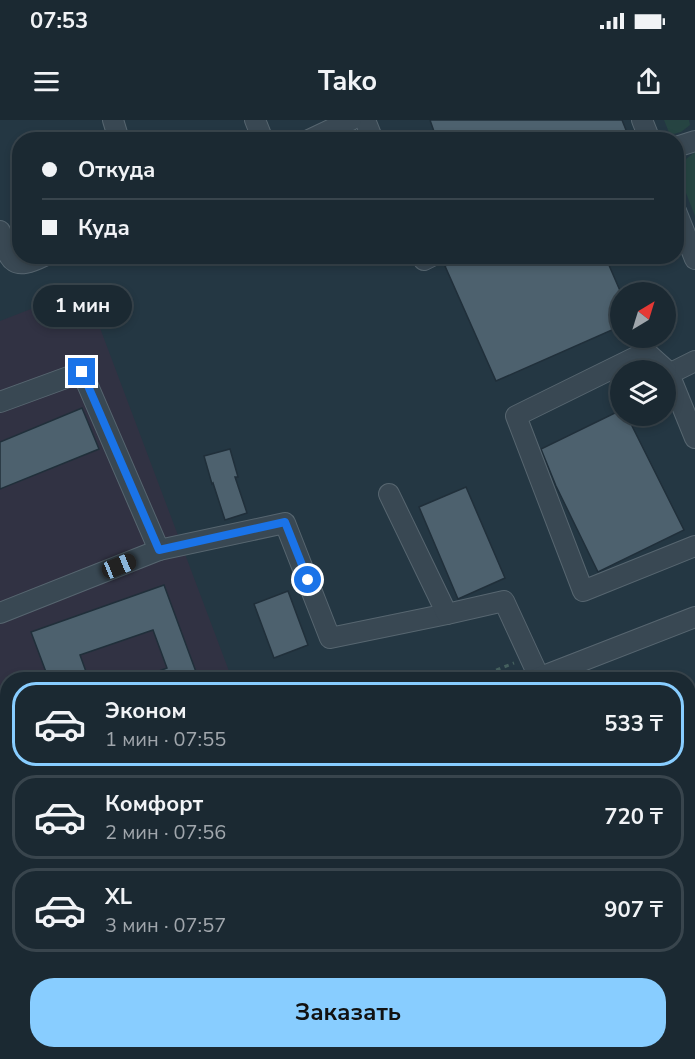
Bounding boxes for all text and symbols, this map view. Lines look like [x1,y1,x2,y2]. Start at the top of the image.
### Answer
text: 07:53 [30,6,88,36]
text: Tako [318,63,377,100]
icon: menu [30,65,63,98]
icon: share [632,65,665,98]
text: Откуда [78,155,155,185]
text: Куда [78,213,130,243]
north arrow [610,282,676,348]
map controls [610,282,676,426]
callout: 1 мин [32,285,132,327]
text: 1 мин [55,292,110,319]
route end [68,358,95,385]
button: layers [610,360,676,426]
car [99,551,139,581]
route start [294,566,321,593]
text: Эконом [105,696,187,726]
icon: car [33,697,87,751]
text: 533 ₸ [604,709,663,739]
text: 1 мин · 07:55 [105,726,226,753]
text: Комфорт [105,789,203,819]
icon: car [33,790,87,844]
text: 720 ₸ [604,802,663,832]
text: 2 мин · 07:56 [105,819,226,846]
text: XL [105,882,132,912]
icon: car [33,883,87,937]
text: 907 ₸ [604,895,663,925]
text: 3 мин · 07:57 [105,912,226,939]
button: Заказать [30,978,666,1047]

